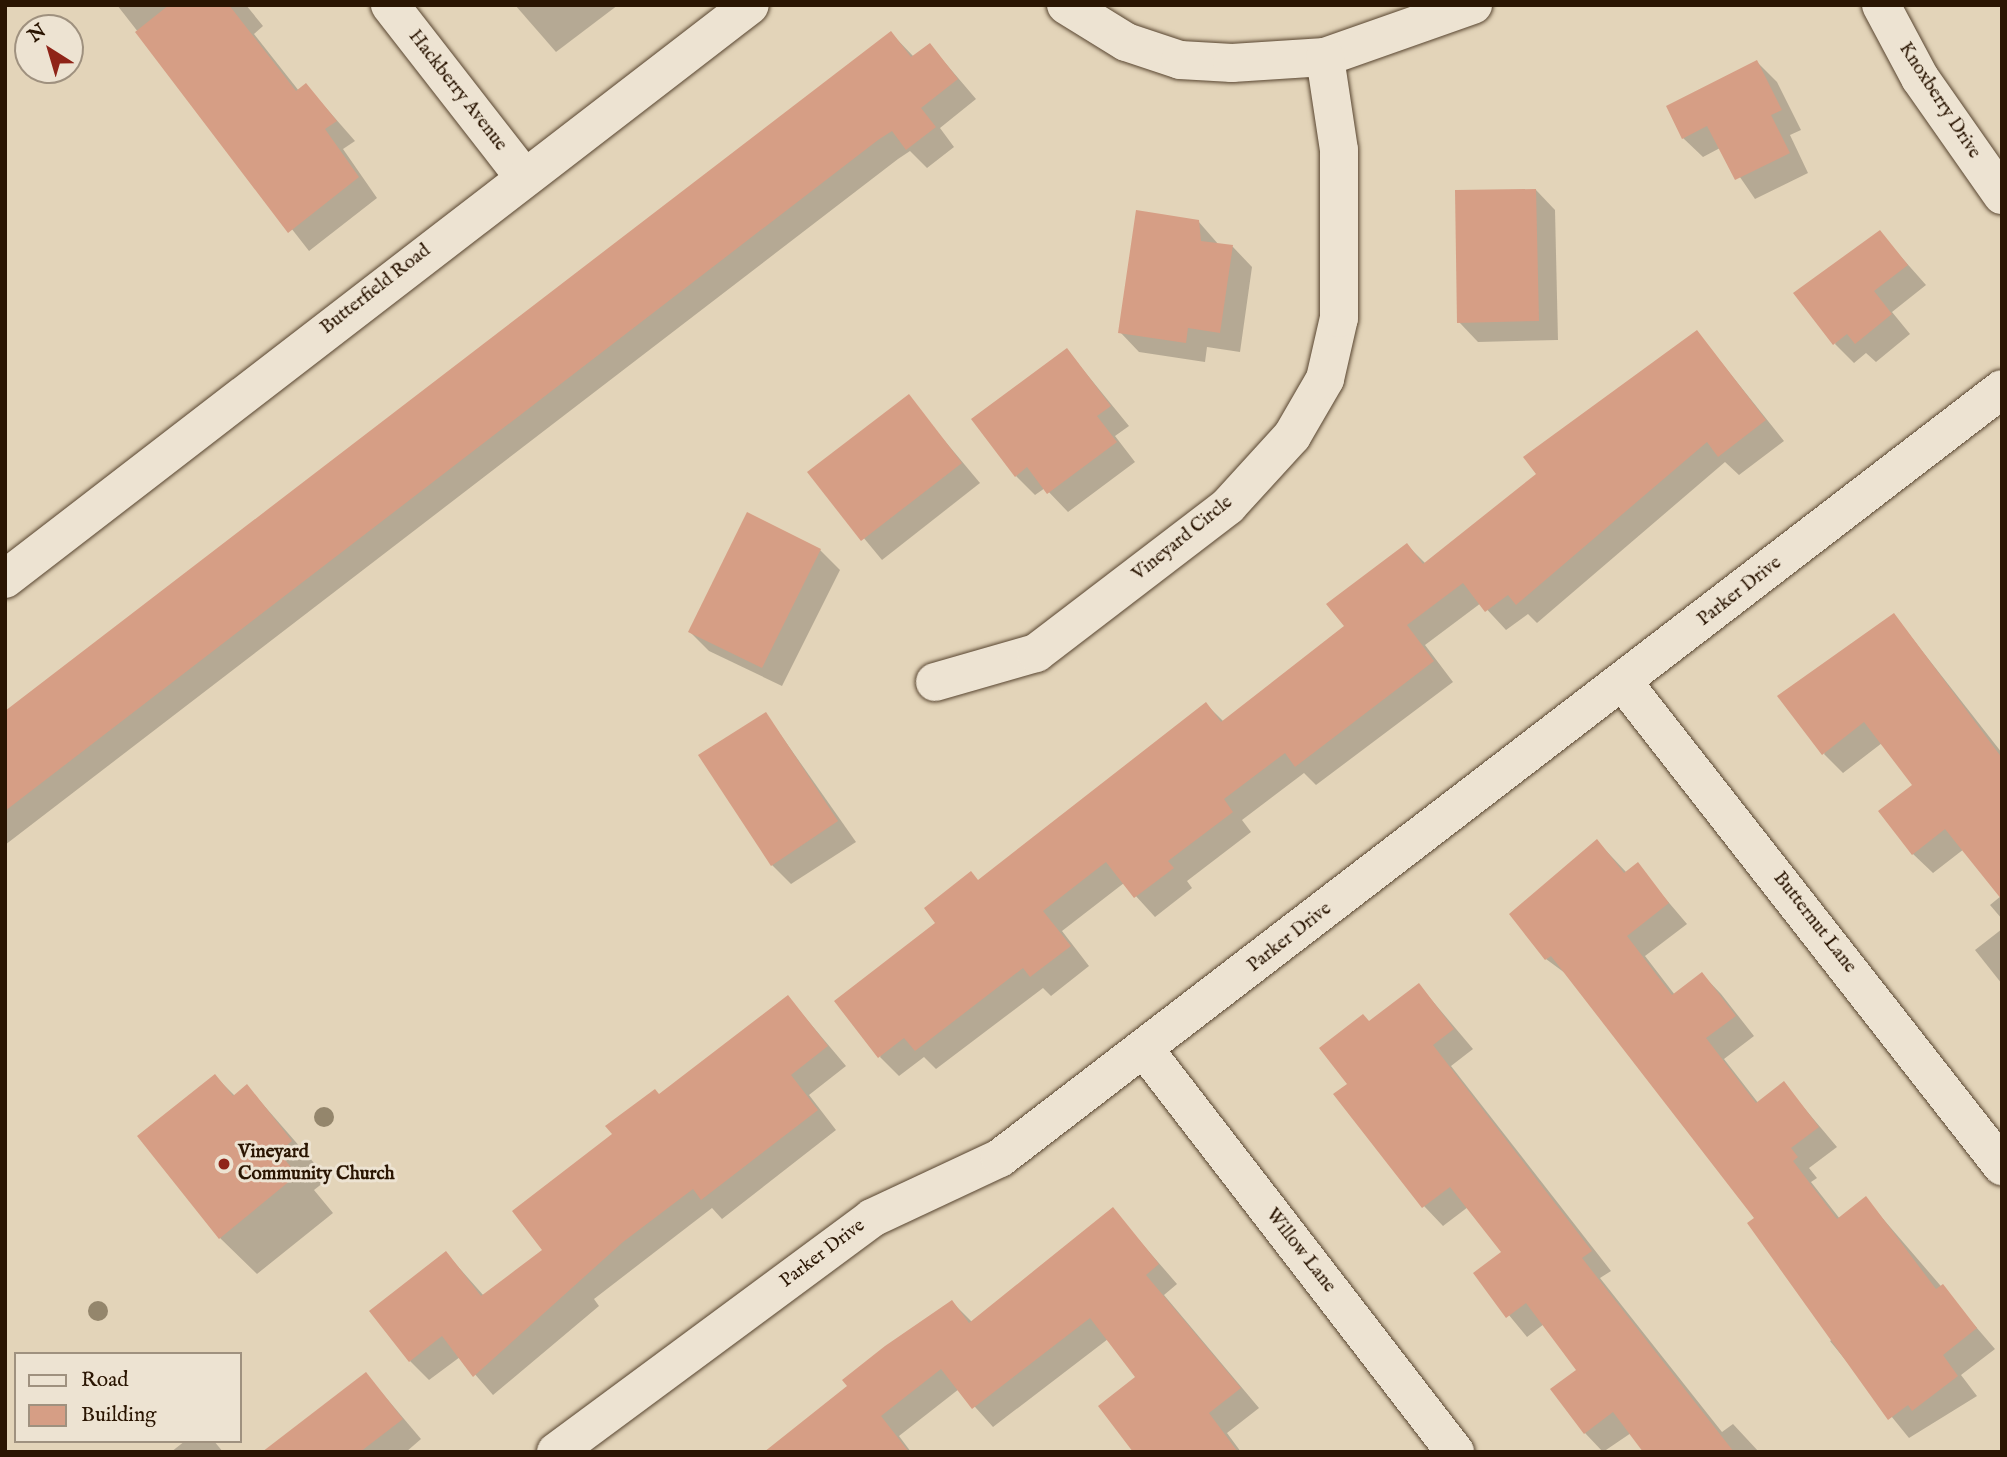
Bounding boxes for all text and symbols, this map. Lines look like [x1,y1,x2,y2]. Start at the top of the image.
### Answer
north arrow [14,14,84,84]
text: N [24,19,51,48]
street label: Hackberry Avenue [403,26,511,156]
street label: Knoxberry Drive [1893,39,1985,163]
street label: Butterfield Road [316,240,436,340]
street label: Vineyard Circle [1128,492,1238,586]
street label: Parker Drive [1694,552,1786,632]
street label: Butternut Lane [1767,868,1861,978]
street label: Parker Drive [1244,898,1336,978]
place label: Vineyard Community Church [238,1142,395,1186]
marker: Vineyard Community Church [216,1156,232,1172]
street label: Willow Lane [1260,1204,1340,1298]
street label: Parker Drive [776,1215,870,1293]
legend [14,1352,242,1443]
text: Road [81,1367,128,1394]
text: Building [81,1402,156,1429]

